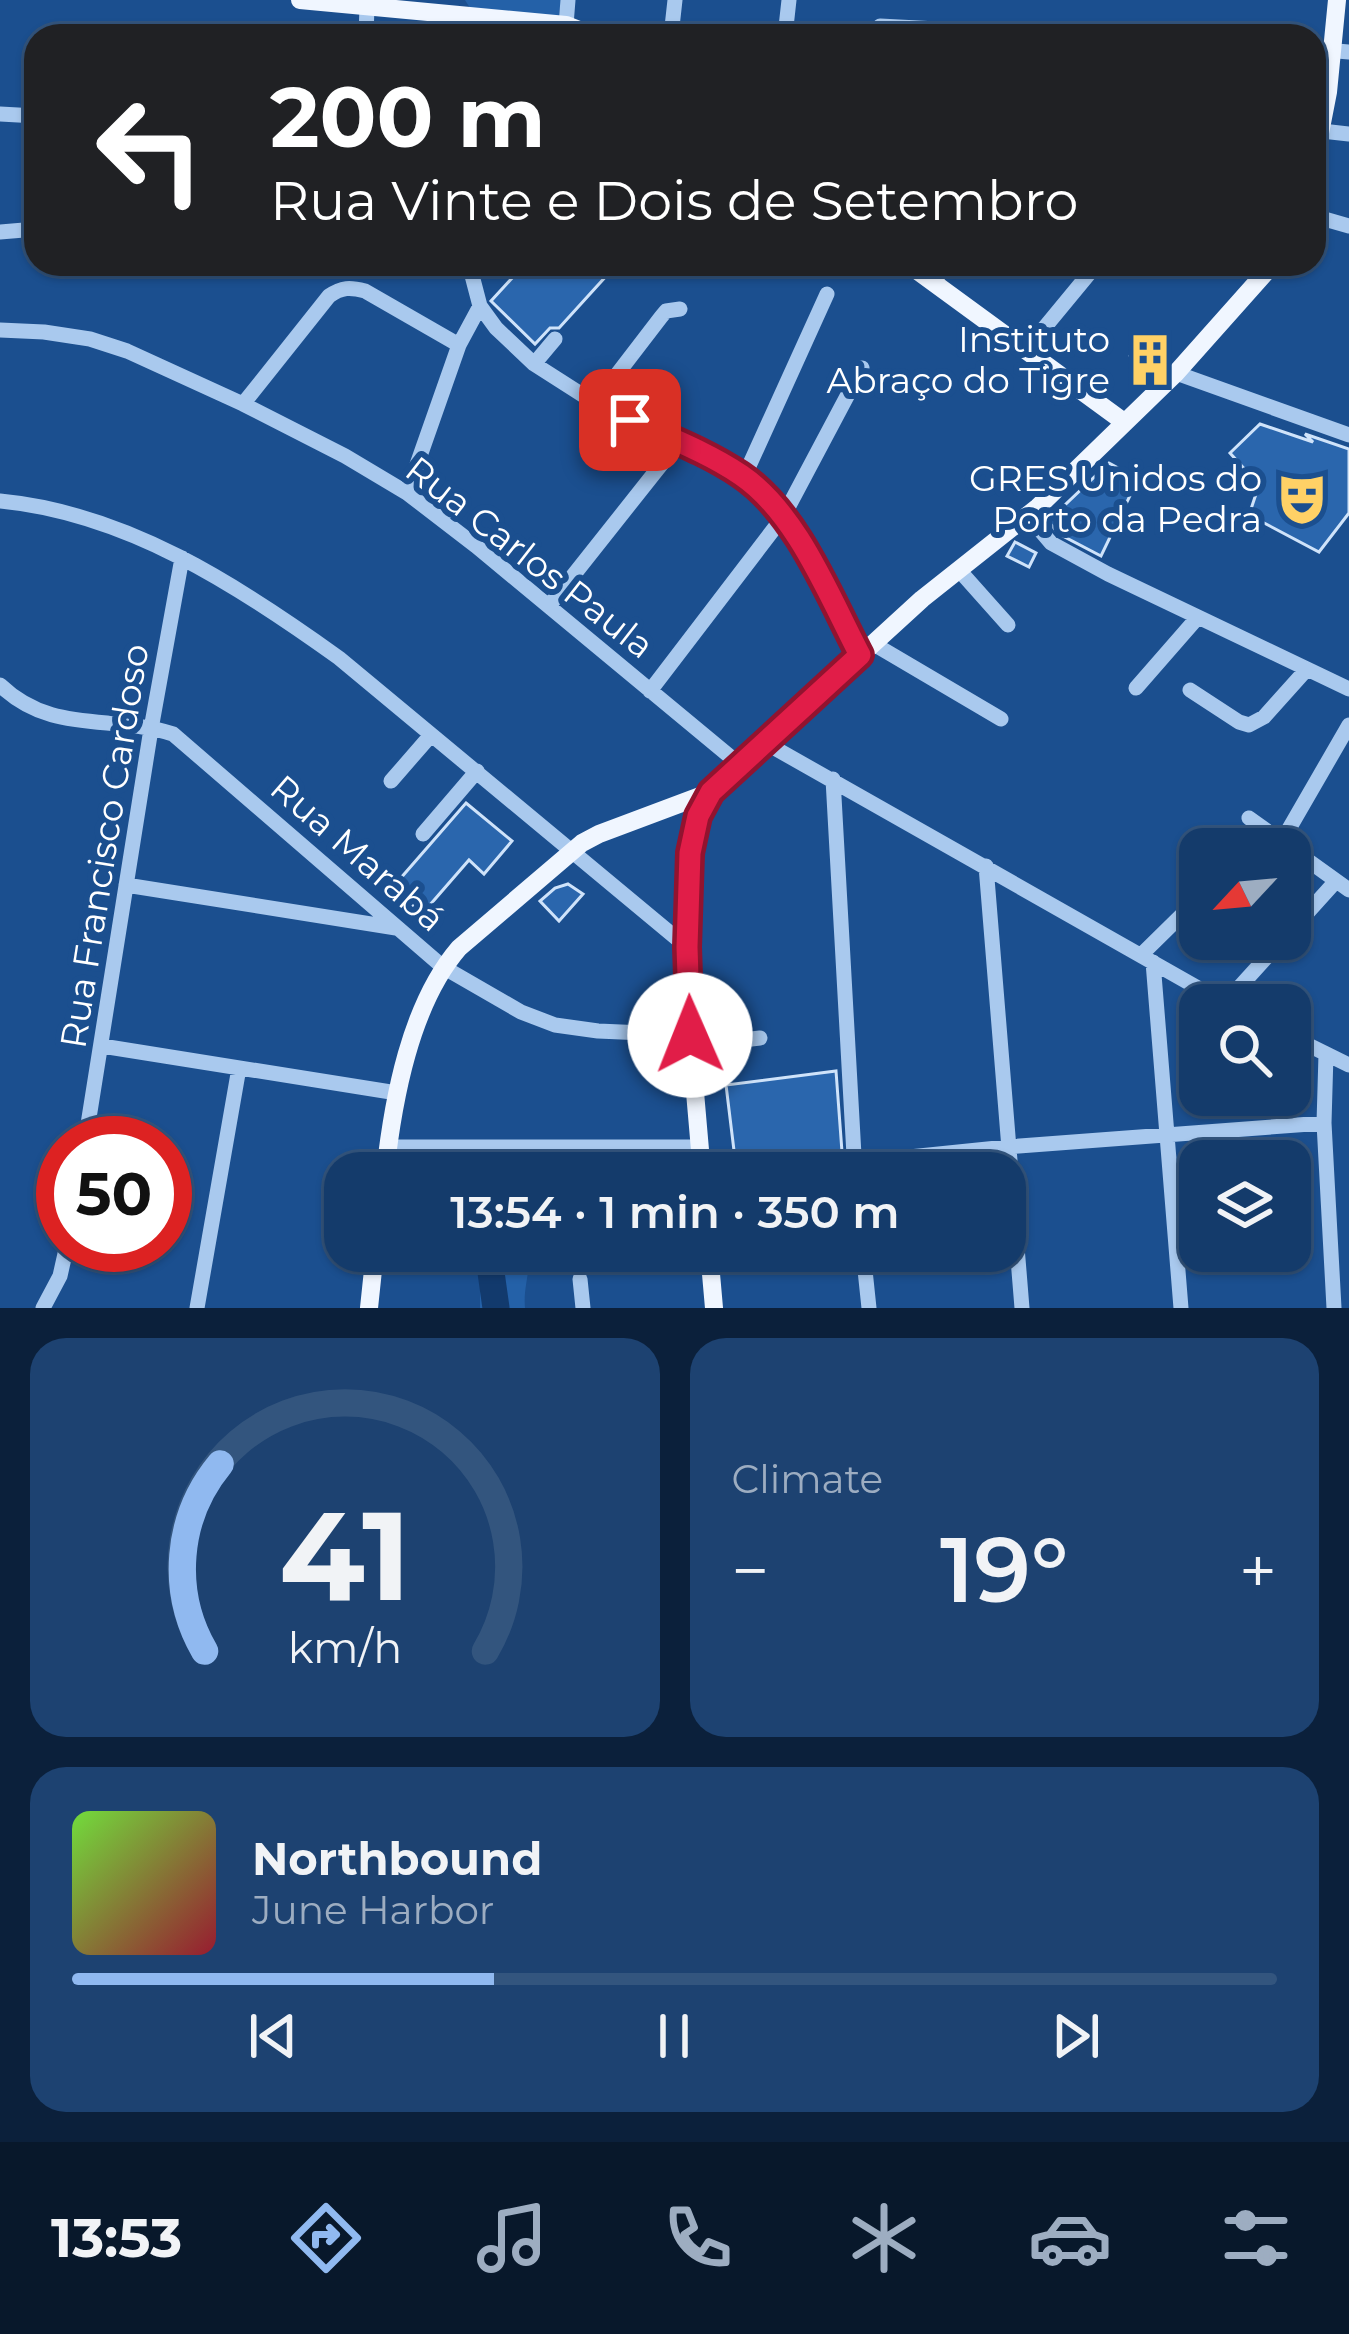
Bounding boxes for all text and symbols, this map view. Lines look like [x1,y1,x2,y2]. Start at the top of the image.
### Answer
text: 200 m [270,66,546,168]
icon: left [72,72,228,228]
text: Rua Vinte e Dois de Setembro [270,168,1078,234]
place label: Instituto Abraço do Tigre [826,317,1110,402]
building icon: Instituto Abraço do Tigre [1121,331,1179,389]
pin [579,369,681,471]
icon: arrive [597,387,663,453]
street label: Rua Carlos Paula [397,447,663,667]
place label: GRES Unidos do Porto da Pedra [969,456,1262,541]
theatre icon: GRES Unidos do Porto da Pedra [1273,470,1331,528]
street label: Rua Francisco Cardoso [50,641,158,1051]
street label: Rua Marabá [262,765,454,941]
north arrow [1179,828,1311,960]
map controls [1179,828,1311,1272]
position arrow [627,972,753,1098]
button: search [1179,984,1311,1116]
speed limit sign: 50 [36,1116,192,1272]
button: layers [1179,1140,1311,1272]
text: 13:54 · 1 min · 350 m [450,1184,900,1239]
text: Climate [732,1455,883,1503]
text: 41 [279,1479,411,1631]
text: 19° [940,1515,1068,1625]
text: − [732,1530,769,1611]
text: + [1239,1530,1277,1611]
text: km/h [288,1620,402,1673]
text: Northbound [252,1831,542,1886]
text: June Harbor [252,1886,494,1934]
icon: previous [240,2003,306,2069]
icon: pause [641,2003,707,2069]
icon: next [1043,2003,1109,2069]
icon: directions [284,2196,368,2280]
icon: music [470,2196,554,2280]
icon: phone [656,2196,740,2280]
icon: climate [842,2196,926,2280]
icon: car [1028,2196,1112,2280]
icon: filters [1214,2196,1298,2280]
text: 13:53 [51,2205,182,2271]

